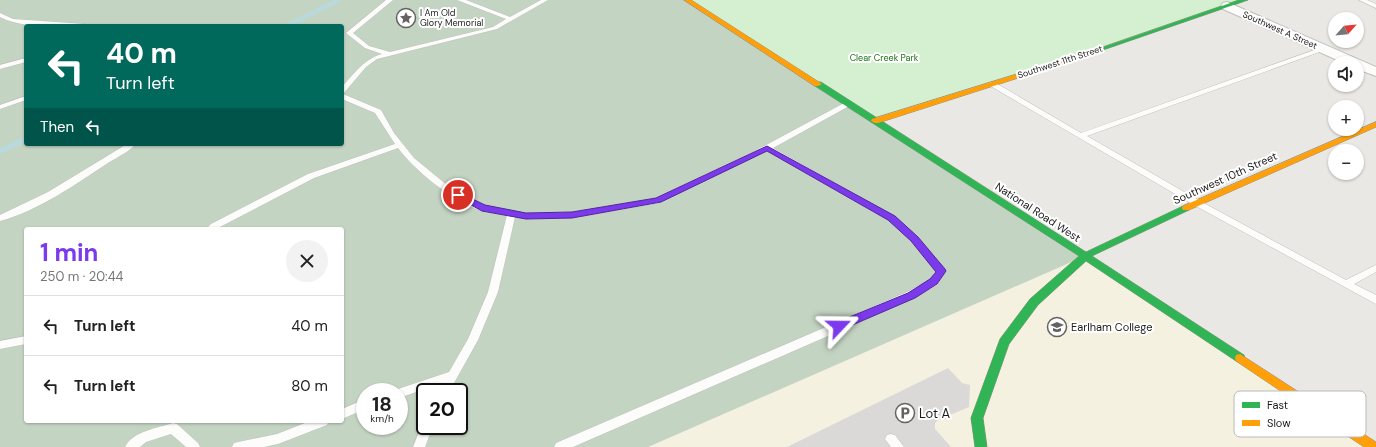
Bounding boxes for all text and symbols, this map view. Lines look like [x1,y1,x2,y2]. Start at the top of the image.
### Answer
place icon: I Am Old Glory Memorial [395,7,417,29]
place label: I Am Old Glory Memorial [420,7,483,29]
street label: Southwest A Street [1241,8,1320,52]
north arrow [1328,12,1364,48]
map controls [1328,12,1364,180]
text: 40 m [106,35,177,72]
icon: left [40,40,92,92]
street label: Southwest 11th Street [1016,42,1104,81]
park label: Clear Creek Park [850,52,919,64]
button: sound [1328,56,1364,92]
text: Turn left [106,71,175,95]
button: + [1328,100,1364,136]
icon: left [82,116,104,138]
text: Then [40,117,74,137]
button: − [1328,144,1364,180]
street label: Southwest 10th Street [1171,149,1279,207]
pin [441,178,475,212]
street label: National Road West [993,179,1083,245]
icon: arrive [447,184,469,206]
text: 1 min [40,237,98,268]
button: close [286,240,328,282]
text: 250 m · 20:44 [40,268,124,285]
position arrow [818,305,860,347]
icon: left [40,315,62,337]
text: Turn left [74,316,135,336]
text: 40 m [291,316,328,336]
school or university icon: Earlham College [1046,316,1068,338]
place label: Earlham College [1071,320,1152,334]
icon: left [40,375,62,397]
text: Turn left [74,376,135,396]
text: 80 m [291,376,328,396]
speed limit sign: 20 [416,383,468,435]
text: 18 [372,391,392,417]
legend [1234,391,1366,437]
text: Fast [1267,398,1288,412]
parking icon: Lot A [894,402,916,424]
place label: Lot A [919,405,951,422]
text: km/h [370,412,394,425]
text: Slow [1267,416,1291,430]

